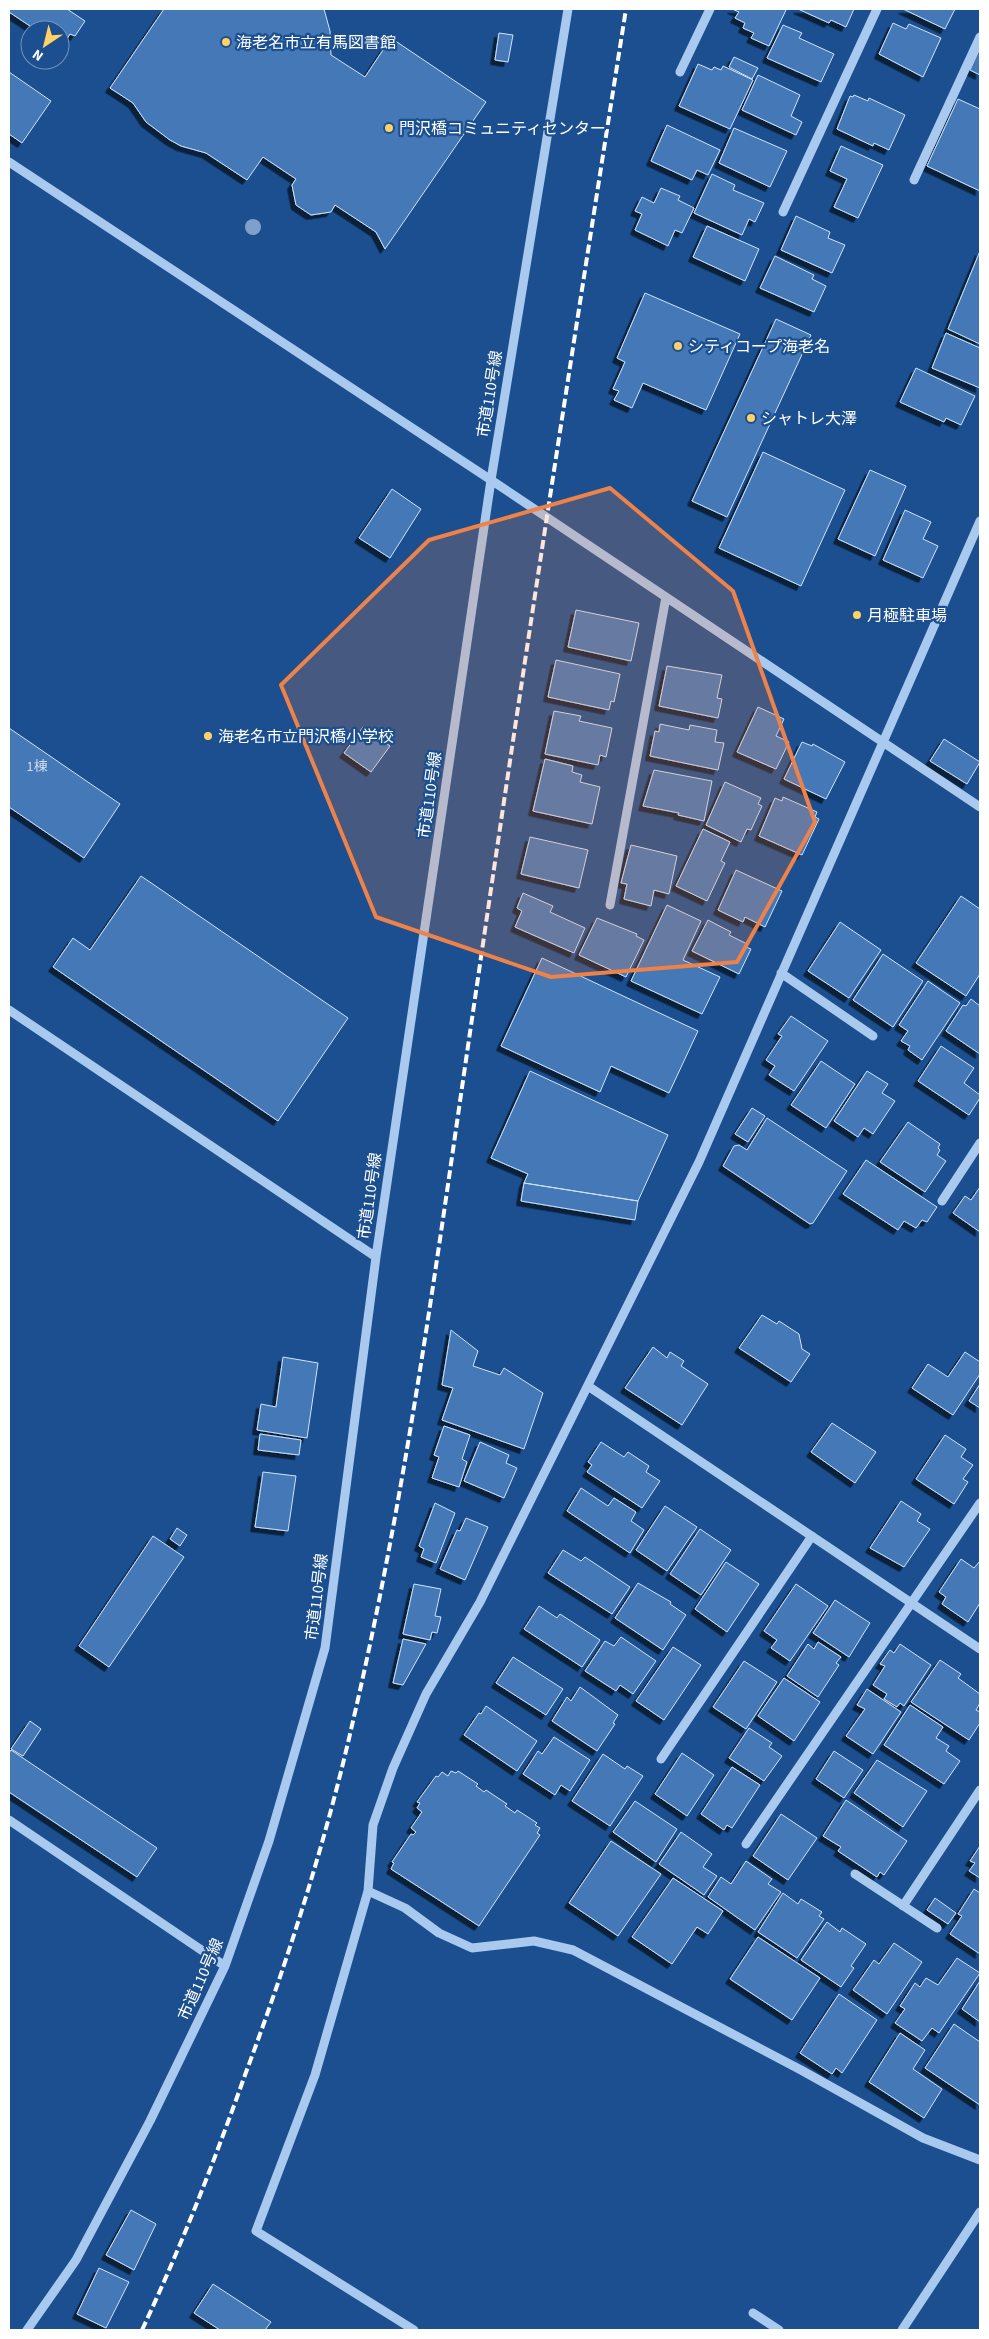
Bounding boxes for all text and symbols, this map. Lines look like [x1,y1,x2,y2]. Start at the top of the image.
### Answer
north arrow [20,20,70,70]
place label: 海老名市立有馬図書館 [236,32,396,54]
marker: 海老名市立有馬図書館 [220,36,232,48]
text: N [29,44,48,66]
place label: 門沢橋コミュニティセンター [399,118,606,140]
marker: 門沢橋コミュニティセンター [383,122,395,134]
place label: シティコープ海老名 [688,336,830,358]
marker: シティコープ海老名 [672,340,684,352]
street label: 市道110号線 [472,349,508,439]
place label: シャトレ大澤 [761,408,857,430]
marker: シャトレ大澤 [745,412,757,424]
place label: 月極駐車場 [867,605,947,627]
marker: 月極駐車場 [851,609,863,621]
place label: 海老名市立門沢橋小学校 [218,726,394,748]
marker: 海老名市立門沢橋小学校 [202,730,214,742]
street label: 市道110号線 [413,750,447,840]
house number: 1棟 [27,757,47,777]
street label: 市道110号線 [353,1151,387,1241]
street label: 市道110号線 [301,1552,333,1642]
street label: 市道110号線 [173,1935,229,2024]

